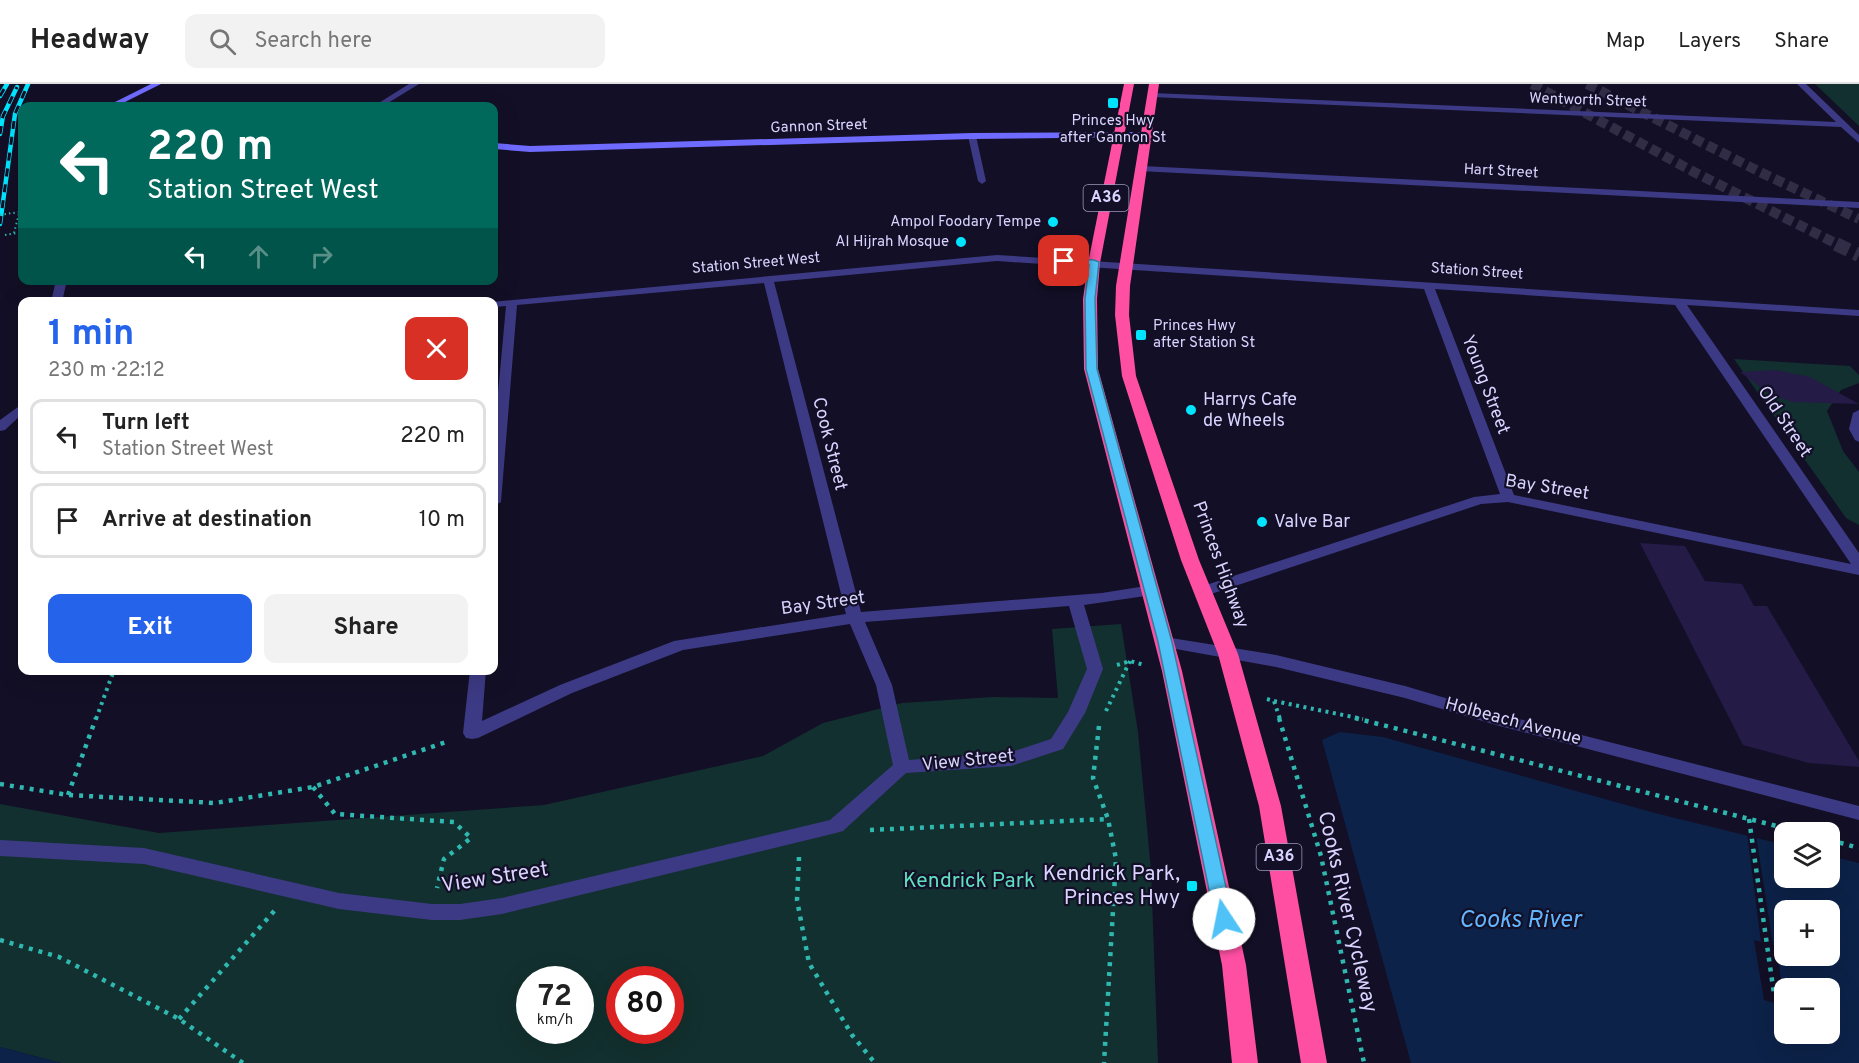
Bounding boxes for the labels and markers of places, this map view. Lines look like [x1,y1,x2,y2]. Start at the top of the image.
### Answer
marker: Princes Hwy after Gannon St [1106,96,1120,110]
place label: Princes Hwy after Gannon St [1060,112,1166,148]
place label: Ampol Foodary Tempe [890,213,1041,232]
marker: Ampol Foodary Tempe [1046,215,1060,229]
place label: Al Hijrah Mosque [835,233,949,252]
marker: Al Hijrah Mosque [954,235,968,249]
pin [1038,235,1089,286]
place label: Princes Hwy after Station St [1153,317,1255,353]
marker: Princes Hwy after Station St [1134,328,1148,342]
place label: Harrys Cafe de Wheels [1203,389,1297,433]
marker: Harrys Cafe de Wheels [1184,403,1198,417]
place label: Valve Bar [1274,511,1350,534]
marker: Valve Bar [1255,515,1269,529]
place label: Kendrick Park, Princes Hwy [1043,861,1180,912]
marker: Kendrick Park, Princes Hwy [1185,879,1199,893]

